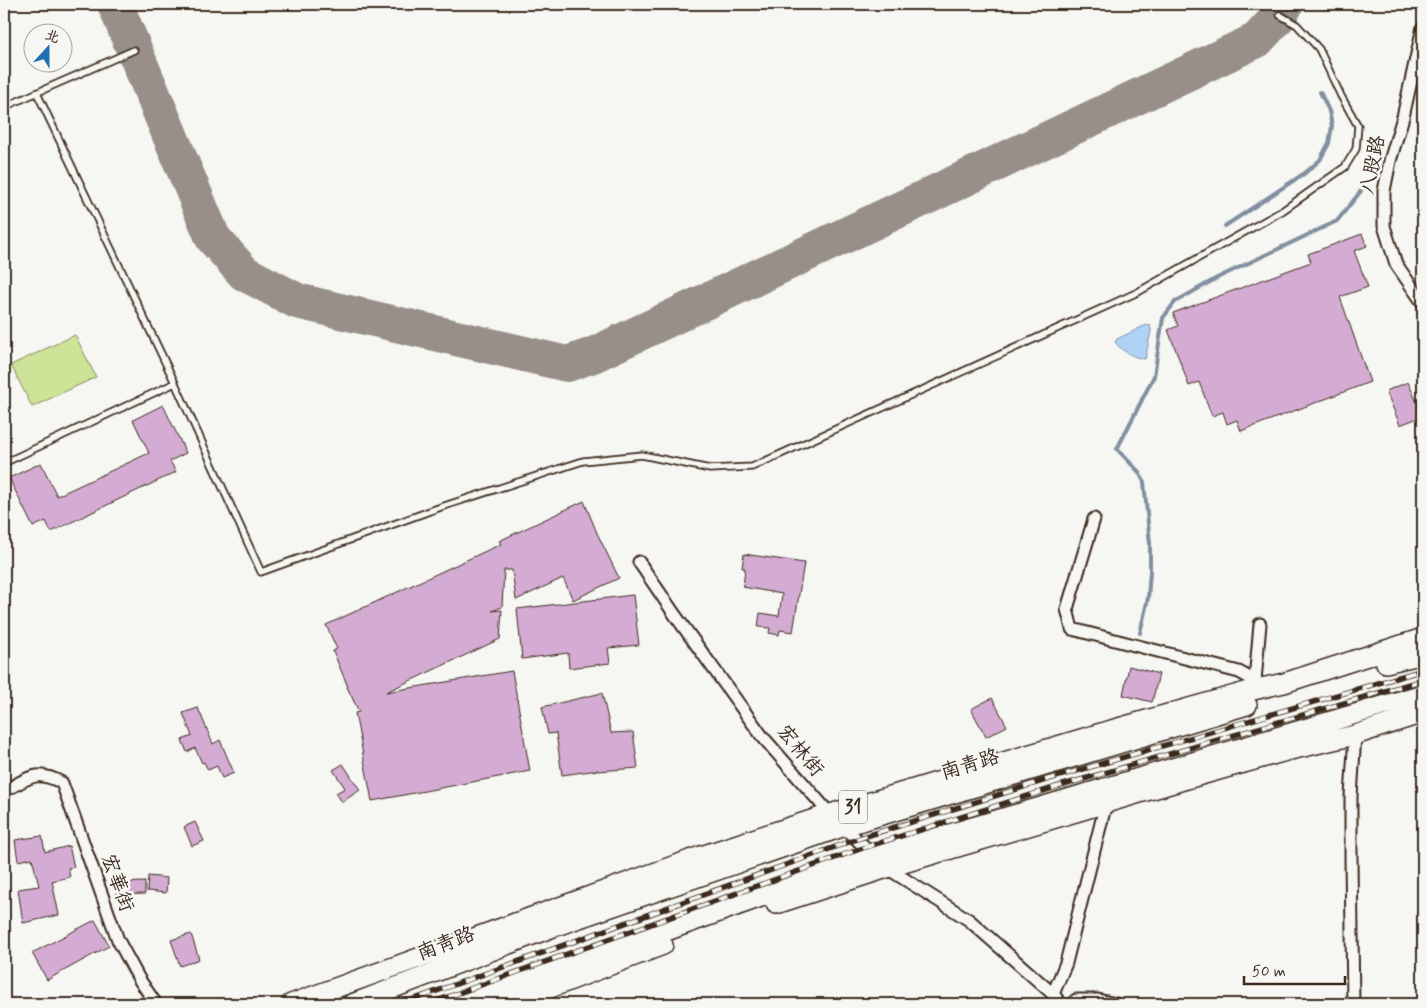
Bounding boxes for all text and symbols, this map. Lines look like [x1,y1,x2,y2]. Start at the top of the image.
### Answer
north arrow [22,22,72,72]
text: 北 [43,26,62,48]
street label: 八股路 [1354,132,1392,197]
street label: 宏林街 [770,719,830,783]
street label: 南青路 [937,743,1004,787]
road number: 31 [839,790,867,824]
street label: 宏華街 [94,850,140,916]
street label: 南青路 [413,920,480,967]
scale bar [1244,953,1346,985]
text: 50 m [1252,962,1286,982]

